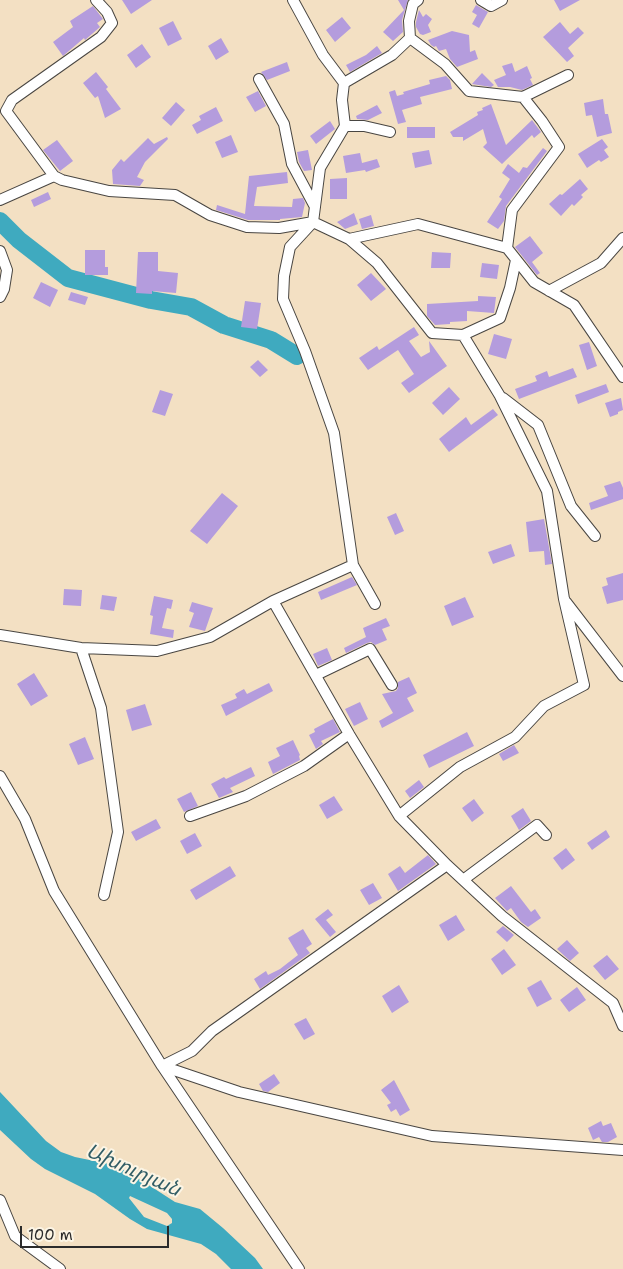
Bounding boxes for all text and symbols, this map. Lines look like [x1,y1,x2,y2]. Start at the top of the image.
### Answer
water label: Ախուրյան [82,1140,184,1202]
scale bar [22,1216,171,1248]
text: 100 m [28,1225,73,1245]

